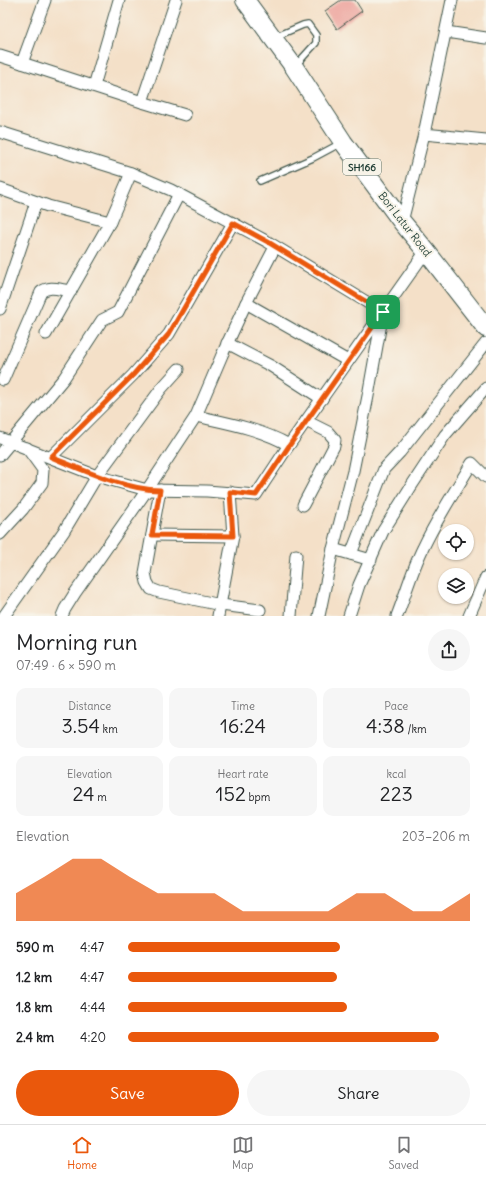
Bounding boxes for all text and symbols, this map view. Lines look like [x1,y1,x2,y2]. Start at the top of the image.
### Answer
road number: SH166 [343,159,381,175]
street label: Bori Latur Road [375,189,435,260]
pin [366,295,400,329]
icon: arrive [372,301,394,323]
map controls [438,524,474,604]
button: locate [438,524,474,560]
button: layers [438,568,474,604]
text: Morning run [16,628,138,656]
button: share [428,629,470,671]
text: 07:49 · 6 × 590 m [16,657,116,674]
text: Distance [68,699,111,713]
text: Time [231,699,255,713]
text: Pace [384,699,408,713]
text: 3.54 [61,713,100,738]
text: 16:24 [220,713,266,738]
text: 4:38 [366,713,405,738]
text: km [100,722,118,736]
text: /km [405,722,427,736]
text: Elevation [67,767,112,781]
text: Heart rate [217,767,269,781]
text: kcal [386,767,406,781]
text: 24 [72,781,95,806]
text: 152 [215,781,246,806]
text: 223 [380,781,413,806]
text: m [95,790,107,804]
text: bpm [246,790,271,804]
text: Elevation [16,828,69,845]
text: 203–206 m [402,828,470,845]
text: 590 m [16,939,54,956]
text: 4:47 [80,939,104,956]
text: 1.2 km [16,969,52,986]
text: 4:47 [80,969,104,986]
text: 1.8 km [16,999,52,1016]
text: 4:44 [80,999,105,1016]
text: 2.4 km [16,1029,54,1046]
text: 4:20 [80,1029,106,1046]
button: Save [16,1070,239,1116]
button: Share [247,1070,470,1116]
tab: Home [67,1134,97,1172]
tab: Map [232,1134,254,1172]
tab: Saved [388,1134,419,1172]

